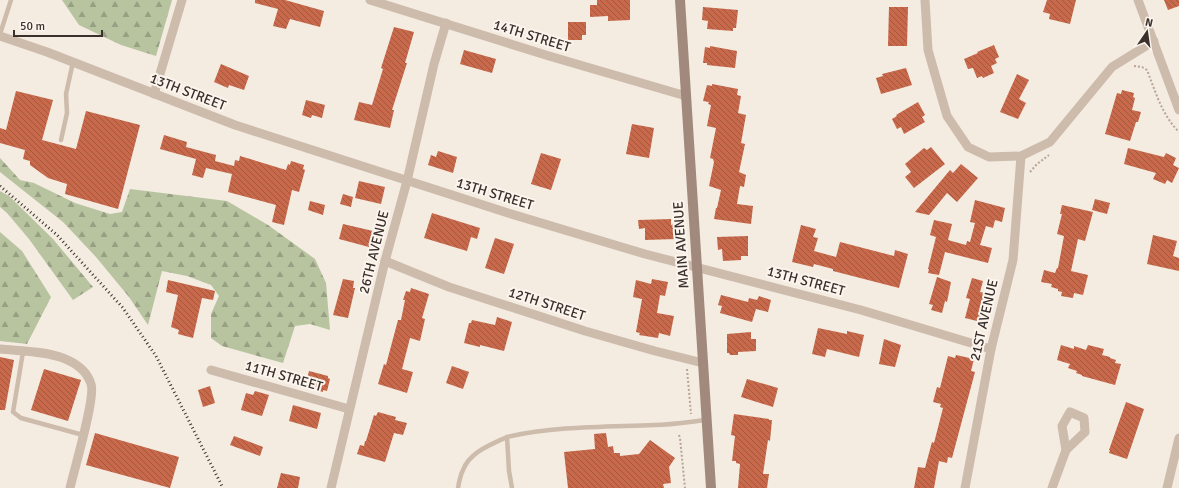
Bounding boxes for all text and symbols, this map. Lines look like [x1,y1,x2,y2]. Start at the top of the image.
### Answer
scale bar [14,12,102,38]
north arrow [1127,12,1167,52]
street label: 14TH STREET [491,16,573,56]
text: N [1144,16,1154,30]
text: 50 m [20,19,45,34]
street label: 13TH STREET [148,70,228,114]
street label: 13TH STREET [454,174,536,214]
street label: MAIN AVENUE [669,201,693,289]
street label: 26TH AVENUE [355,209,393,295]
street label: 13TH STREET [765,262,847,300]
street label: 21ST AVENUE [966,278,1002,362]
street label: 12TH STREET [506,284,588,324]
street label: 11TH STREET [243,357,325,395]

